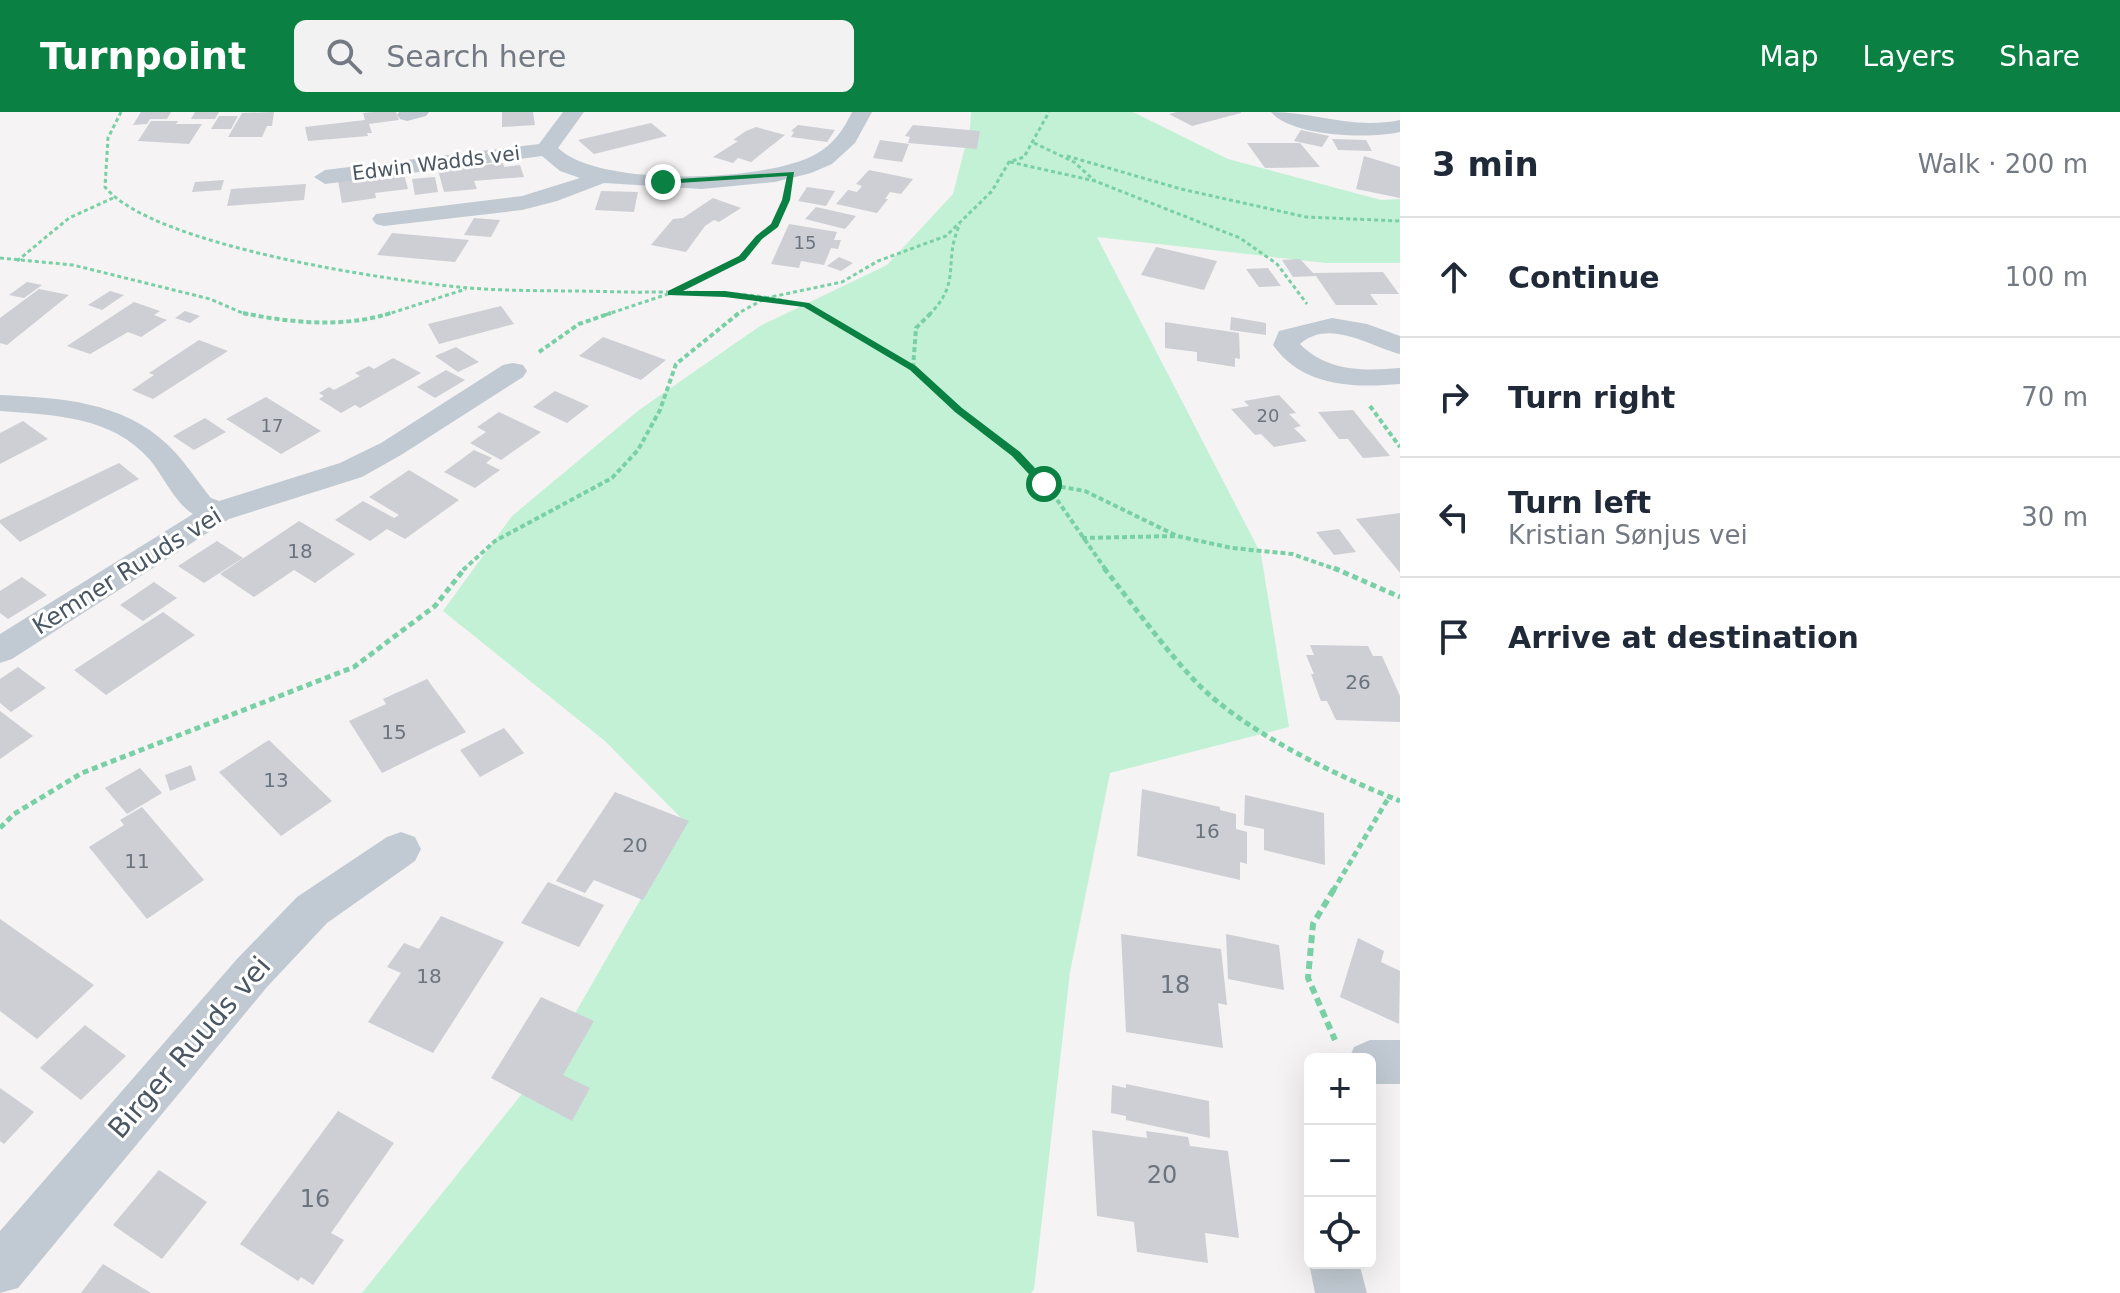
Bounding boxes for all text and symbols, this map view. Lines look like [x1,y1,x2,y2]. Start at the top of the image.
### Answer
search box [294,20,854,92]
text: Turnpoint [40,34,246,78]
icon: search [322,34,366,78]
text: Search here [386,39,566,74]
text: Map [1759,40,1819,73]
text: Layers [1863,40,1955,73]
text: Share [1999,40,2080,73]
street label: Edwin Wadds vei [351,141,521,185]
text: 3 min [1432,144,1539,184]
text: Walk · 200 m [1918,149,2088,179]
route end [645,164,681,200]
house number: 15 [794,232,816,253]
icon: ahead [1432,255,1476,299]
text: Continue [1508,260,1660,295]
text: 100 m [2005,262,2088,292]
icon: right [1432,375,1476,419]
text: Turn right [1508,380,1675,415]
text: 70 m [2021,382,2088,412]
house number: 20 [1257,405,1279,426]
house number: 17 [261,415,283,436]
route start [1026,466,1062,502]
text: Turn left [1508,485,1651,520]
icon: left [1432,495,1476,539]
street label: Kemner Ruuds vei [27,502,227,640]
text: 30 m [2021,502,2088,532]
text: Kristian Sønjus vei [1508,520,1748,550]
house number: 18 [287,539,313,563]
icon: arrive [1432,615,1476,659]
text: Arrive at destination [1508,620,1859,655]
house number: 26 [1345,670,1371,694]
house number: 15 [381,720,407,744]
house number: 13 [263,768,289,792]
house number: 16 [1194,819,1220,843]
house number: 20 [622,833,648,857]
house number: 11 [124,849,150,873]
street label: Birger Ruuds vei [101,950,277,1145]
house number: 18 [416,964,442,988]
house number: 18 [1160,971,1190,999]
map controls [1304,1053,1376,1269]
button: + [1304,1053,1376,1125]
button: − [1304,1125,1376,1197]
house number: 20 [1147,1161,1177,1189]
house number: 16 [300,1185,330,1213]
button: locate [1304,1197,1376,1269]

